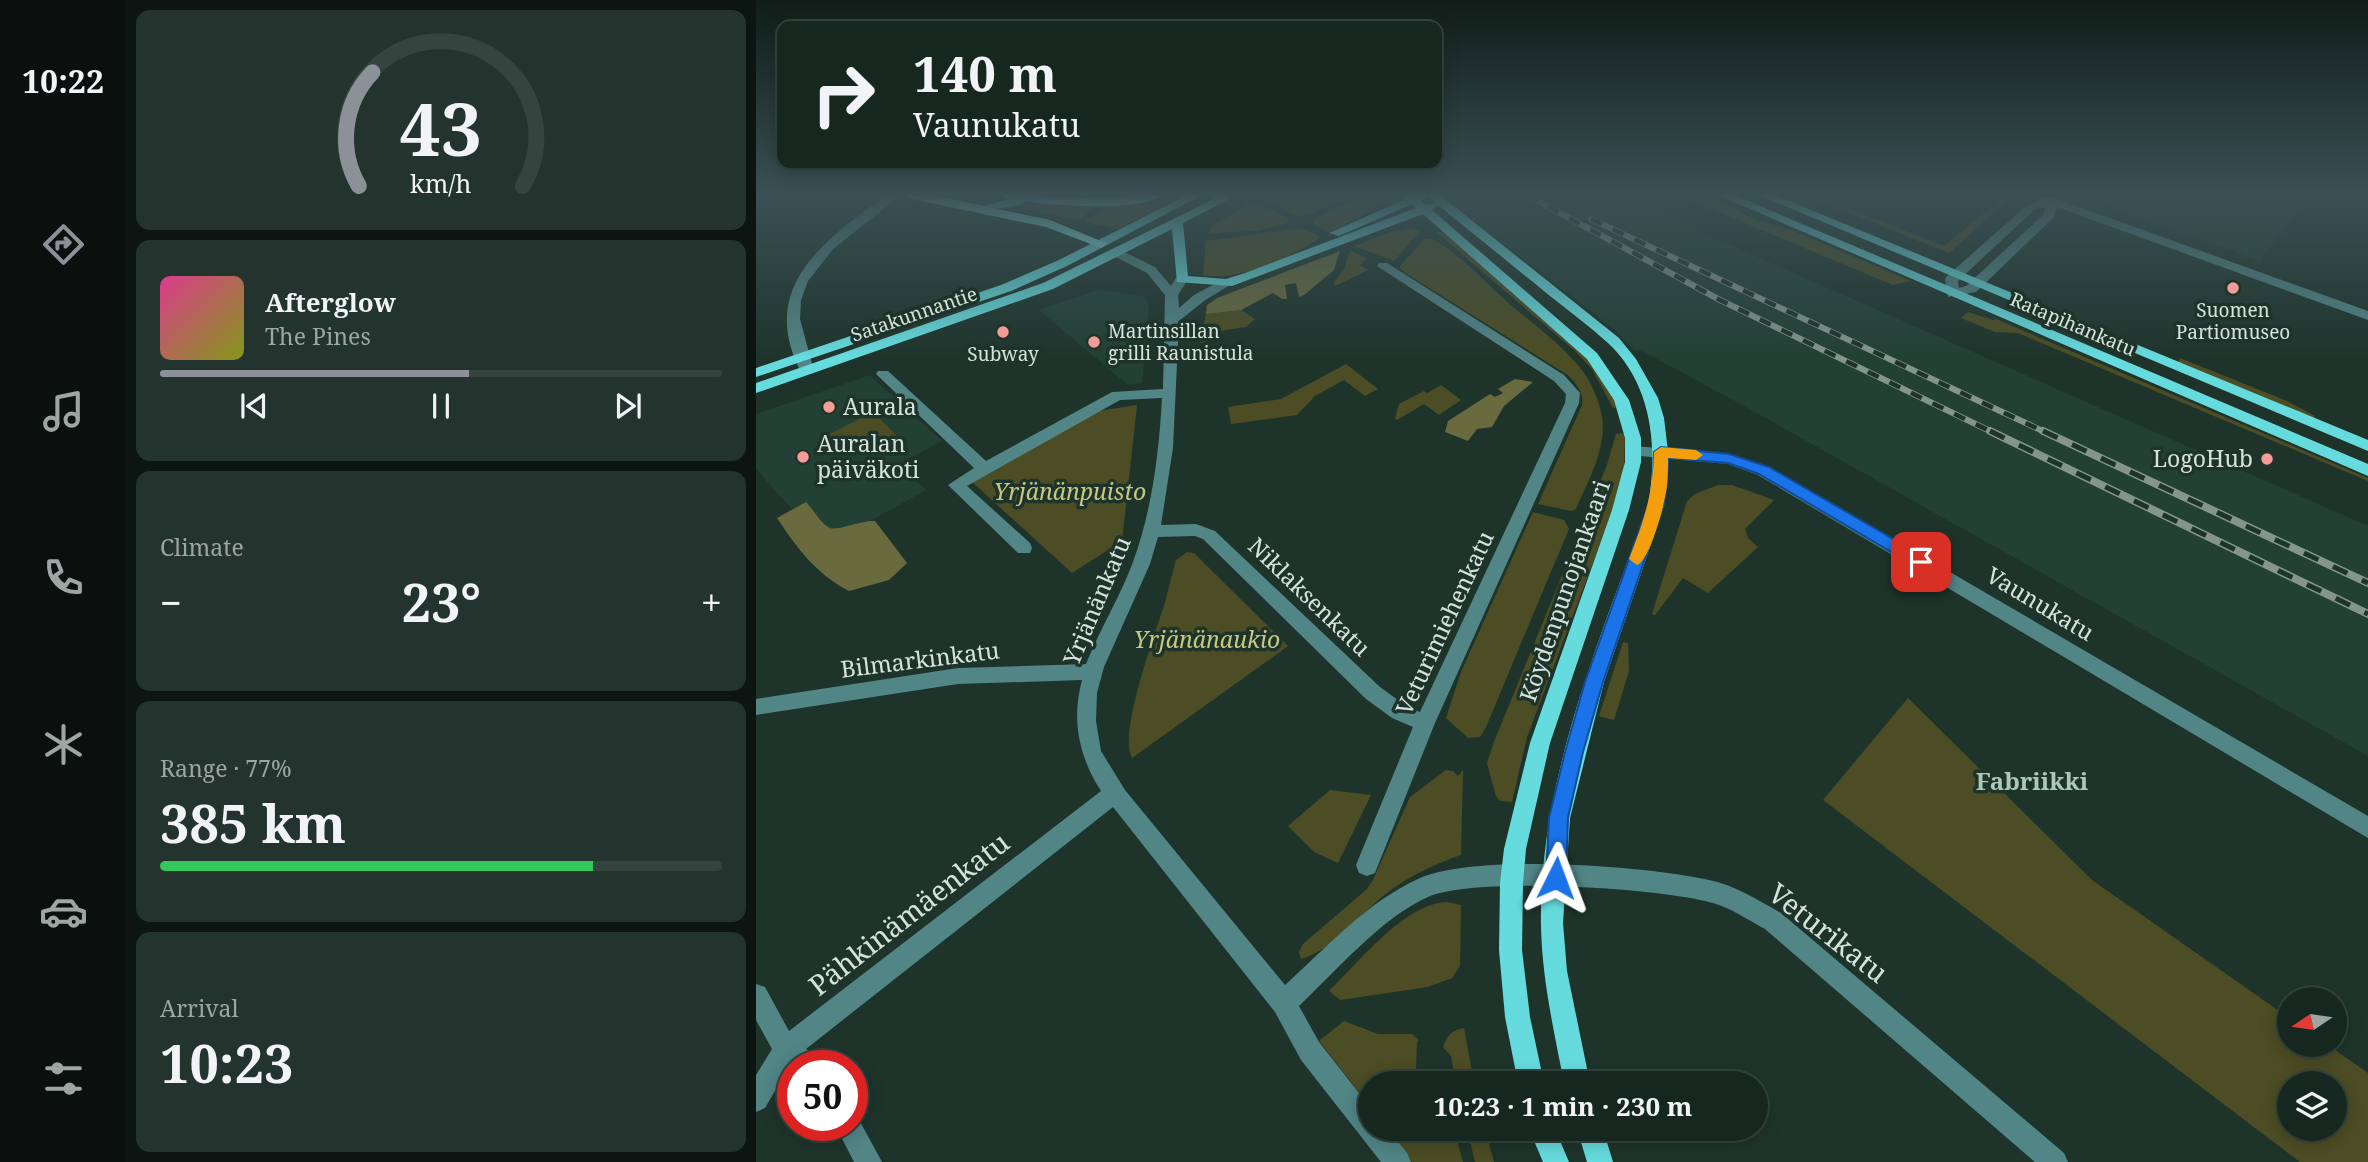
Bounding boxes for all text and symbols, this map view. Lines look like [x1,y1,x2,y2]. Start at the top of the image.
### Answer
text: 140 m [913,40,1057,106]
icon: right [798,49,889,140]
text: 10:22 [22,59,104,102]
text: 43 [400,79,482,178]
text: Vaunukatu [913,103,1080,146]
text: km/h [410,166,472,200]
icon: directions [39,220,88,269]
street label: Satakunnantie [847,280,981,348]
marker: Suomen Partiomuseo [2225,280,2241,296]
text: Afterglow [265,284,396,320]
street label: Ratapihankatu [2006,286,2140,362]
place label: Suomen Partiomuseo [2176,297,2290,345]
place label: Martinsillan grilli Raunistula [1108,318,1254,366]
text: The Pines [265,320,371,352]
marker: Subway [995,324,1011,340]
marker: Martinsillan grilli Raunistula [1086,334,1102,350]
place label: Subway [967,341,1039,367]
icon: music [39,387,88,436]
icon: previous [235,387,273,425]
icon: pause [422,387,460,425]
icon: next [609,387,647,425]
place label: Aurala [843,390,917,422]
marker: Aurala [821,399,837,415]
place label: Auralan päiväkoti [817,427,920,485]
place label: LogoHub [2153,442,2253,474]
marker: Auralan päiväkoti [795,449,811,465]
marker: LogoHub [2259,451,2275,467]
park label: Yrjänänpuisto [994,475,1146,507]
street label: Köydenpunojankaari [1511,475,1617,705]
street label: Veturimiehenkatu [1387,525,1501,720]
street label: Niklaksenkatu [1242,530,1378,663]
text: Climate [160,531,244,563]
street label: Yrjänänkatu [1054,531,1138,671]
pin [1891,532,1951,592]
icon: arrive [1902,543,1940,581]
icon: phone [39,553,88,602]
street label: Vaunukatu [1981,558,2101,648]
text: 23° [402,566,481,637]
text: − [160,576,182,628]
text: + [701,576,722,628]
park label: Yrjänänaukio [1134,623,1280,655]
street label: Bilmarkinkatu [839,633,1002,685]
icon: climate [39,720,88,769]
text: Range · 77% [160,752,292,784]
district label: Fabriikki [1976,764,2089,797]
text: 385 km [160,787,346,858]
street label: Pähkinämäenkatu [800,823,1017,1004]
position arrow [1519,841,1593,915]
street label: Veturikatu [1761,874,1896,991]
icon: car [39,887,88,936]
north arrow [2277,987,2347,1057]
map controls [2277,987,2347,1141]
text: Arrival [160,992,239,1024]
text: 10:23 [160,1027,293,1098]
speed limit sign: 50 [777,1050,868,1141]
icon: filters [39,1054,88,1103]
button: layers [2277,1071,2347,1141]
text: 10:23 · 1 min · 230 m [1433,1088,1693,1124]

